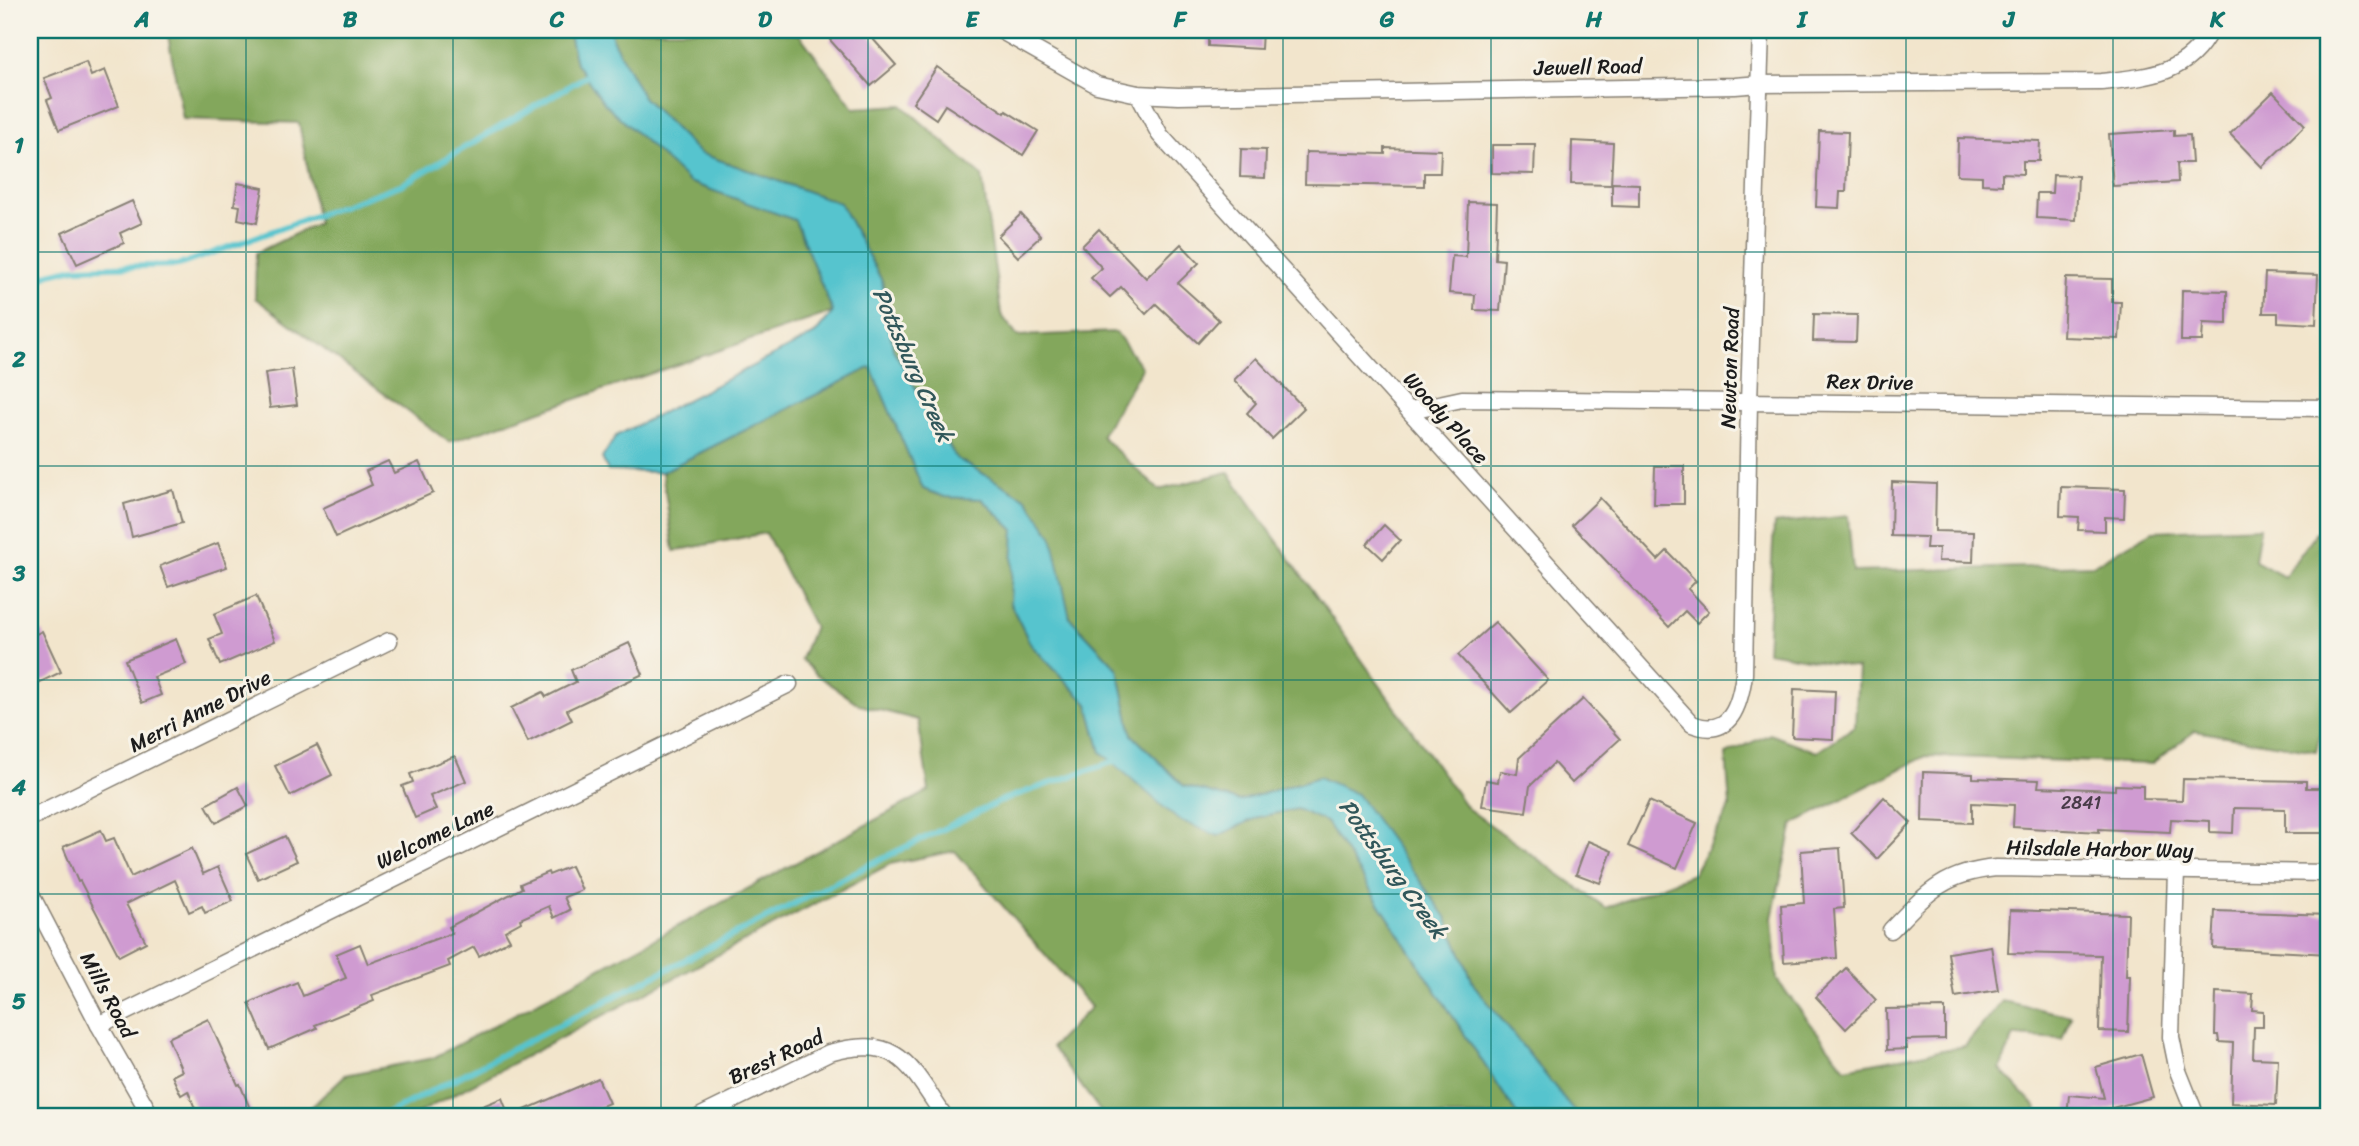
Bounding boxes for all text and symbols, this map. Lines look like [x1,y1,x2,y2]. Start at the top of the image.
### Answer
text: A [133,0,150,40]
text: B [343,0,358,40]
text: C [549,0,565,40]
text: D [758,0,773,40]
text: E [966,0,981,40]
text: F [1173,0,1188,40]
text: G [1379,0,1395,40]
text: H [1585,0,1603,40]
text: I [1796,0,1808,40]
text: J [2002,0,2016,40]
text: K [2209,0,2226,40]
street label: Jewell Road [1533,47,1644,87]
text: 1 [14,125,24,166]
water label: Pottsburg Creek [861,281,966,451]
street label: Newton Road [1709,305,1751,429]
text: 2 [11,339,26,380]
street label: Rex Drive [1826,362,1914,402]
street label: Woody Place [1393,363,1499,474]
text: 3 [12,553,26,594]
street label: Merri Anne Drive [122,659,278,763]
text: 4 [11,767,27,808]
house number: 2841 [2061,787,2101,819]
street label: Welcome Lane [369,790,501,880]
water label: Pottsburg Creek [1328,790,1459,950]
street label: Hilsdale Harbor Way [2006,828,2194,870]
street label: Mills Road [69,945,148,1047]
text: 5 [12,981,26,1022]
street label: Brest Road [722,1018,832,1096]

